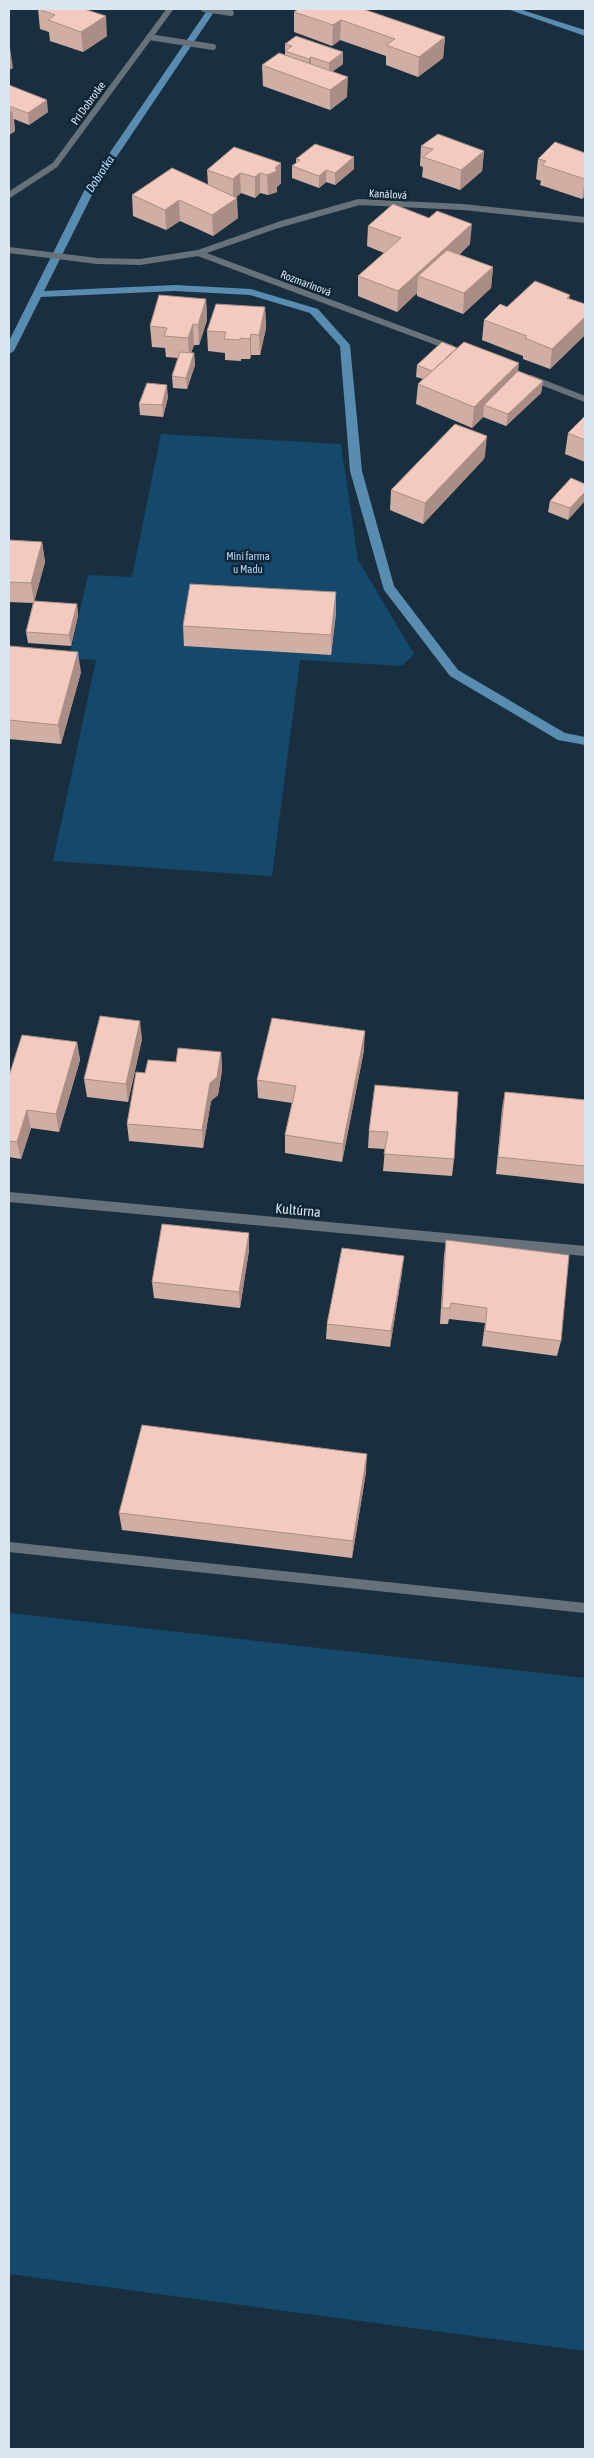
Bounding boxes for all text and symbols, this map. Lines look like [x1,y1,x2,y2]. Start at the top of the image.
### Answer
street label: Pri Dobrotke [68,79,108,127]
water label: Dobrotka [83,153,117,195]
street label: Kanálová [369,187,407,201]
street label: Rozmarínová [279,268,333,298]
park label: Mini farma u Madu [226,550,270,575]
street label: Kultúrna [275,1200,321,1220]

